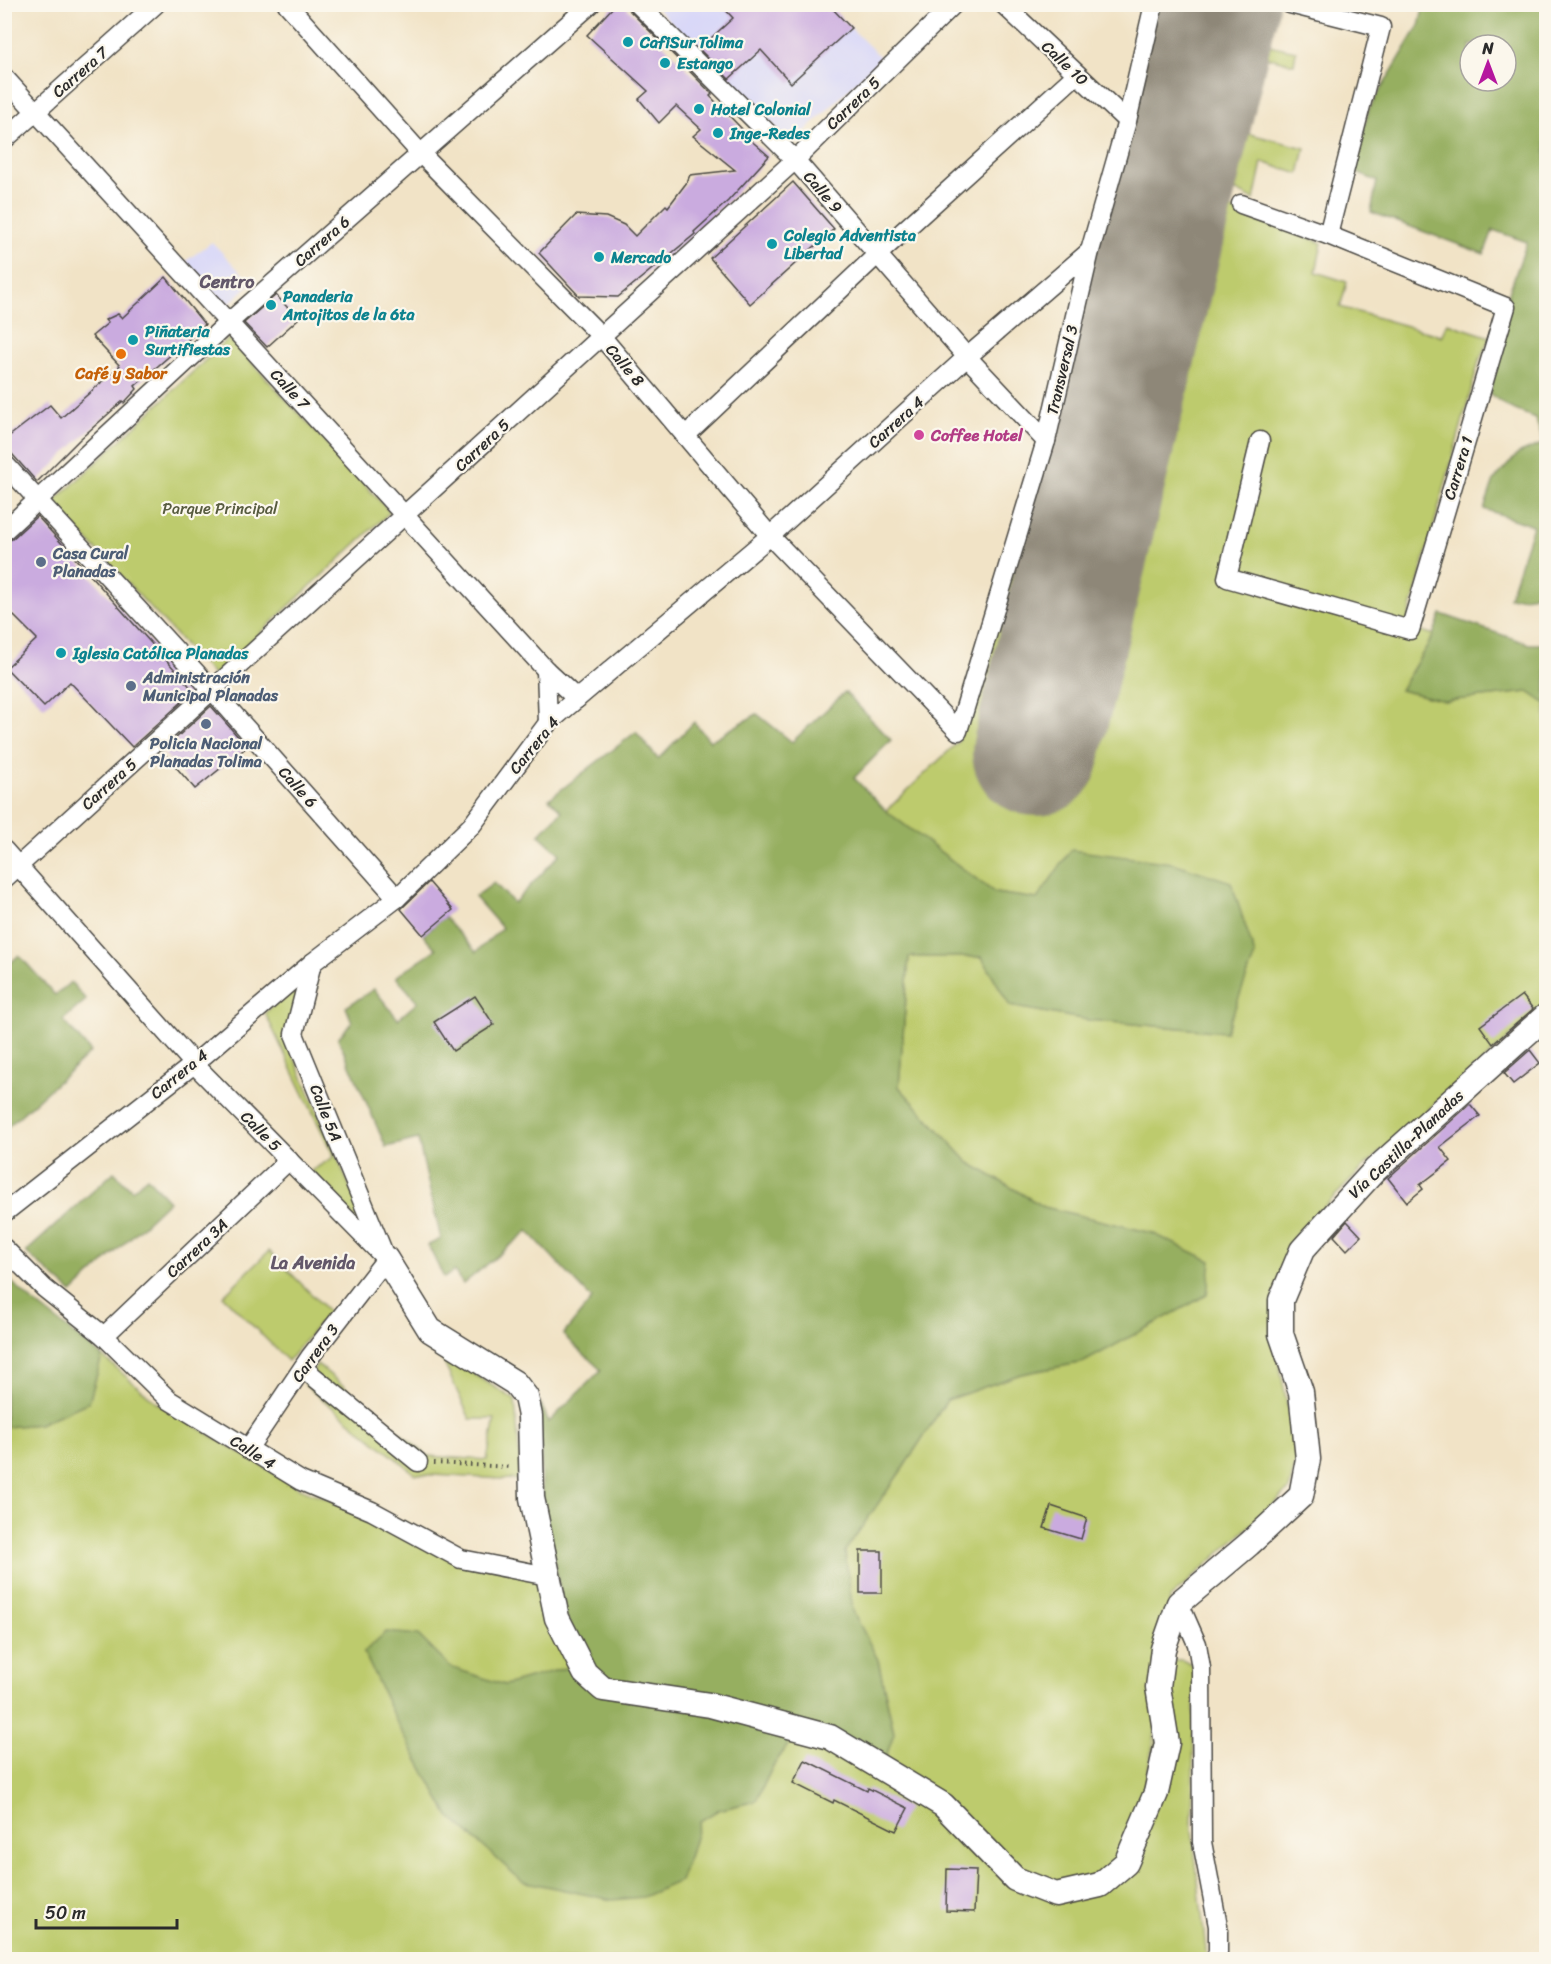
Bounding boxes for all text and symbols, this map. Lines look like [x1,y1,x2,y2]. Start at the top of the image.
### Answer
place label: CafiSur Tolima [639,28,744,57]
street label: Calle 10 [1034,33,1096,93]
north arrow [1458,33,1518,93]
text: N [1481,34,1494,63]
marker: CafiSur Tolima [621,35,635,49]
street label: Carrera 7 [45,38,116,105]
place label: Estango [677,49,734,78]
marker: Estango [658,56,672,70]
street label: Carrera 5 [819,69,888,137]
place label: Hotel Colonial [710,95,812,124]
marker: Hotel Colonial [692,102,706,116]
place label: Inge-Redes [729,119,811,148]
marker: Inge-Redes [711,126,725,140]
street label: Calle 9 [796,164,850,220]
street label: Carrera 6 [287,208,357,274]
place label: Colegio Adventista Libertad [783,221,916,268]
marker: Colegio Adventista Libertad [765,237,779,251]
place label: Mercado [610,243,671,272]
marker: Mercado [592,250,606,264]
district label: Centro [199,266,255,298]
place label: Panaderia Antojitos de la 6ta [282,282,415,329]
marker: Panaderia Antojitos de la 6ta [264,298,278,312]
place label: Piñateria Surtifiestas [144,317,231,364]
street label: Transversal 3 [1038,322,1086,418]
marker: Piñateria Surtifiestas [126,333,140,347]
street label: Calle 8 [598,337,652,393]
marker: Café y Sabor [114,347,128,361]
place label: Café y Sabor [74,359,168,388]
street label: Calle 7 [263,361,318,417]
street label: Carrera 4 [861,388,931,456]
street label: Carrera 5 [447,411,517,479]
place label: Coffee Hotel [930,421,1024,450]
marker: Coffee Hotel [912,428,926,442]
street label: Carrera 1 [1435,433,1481,503]
park label: Parque Principal [162,494,278,523]
place label: Casa Cural Planadas [52,539,130,586]
marker: Casa Cural Planadas [34,555,48,569]
place label: Iglesia Católica Planadas [72,639,249,668]
marker: Iglesia Católica Planadas [54,646,68,660]
place label: Administración Municipal Planadas [142,663,279,710]
marker: Administración Municipal Planadas [124,679,138,693]
street label: Carrera 4 [501,709,567,781]
marker: Policia Nacional Planadas Tolima [199,717,213,731]
place label: Policia Nacional Planadas Tolima [150,729,264,776]
street label: Carrera 5 [74,750,144,817]
street label: Calle 6 [271,759,325,815]
street label: Carrera 4 [143,1041,215,1107]
street label: Calle 5A [301,1080,351,1146]
street label: Vía Castilla-Planadas [1341,1082,1471,1206]
street label: Calle 5 [233,1103,289,1159]
street label: Carrera 3A [159,1211,235,1285]
district label: La Avenida [271,1247,355,1279]
street label: Carrera 3 [284,1317,347,1389]
street label: Calle 4 [224,1427,282,1477]
scale bar [36,1892,177,1930]
text: 50 m [45,1897,86,1929]

